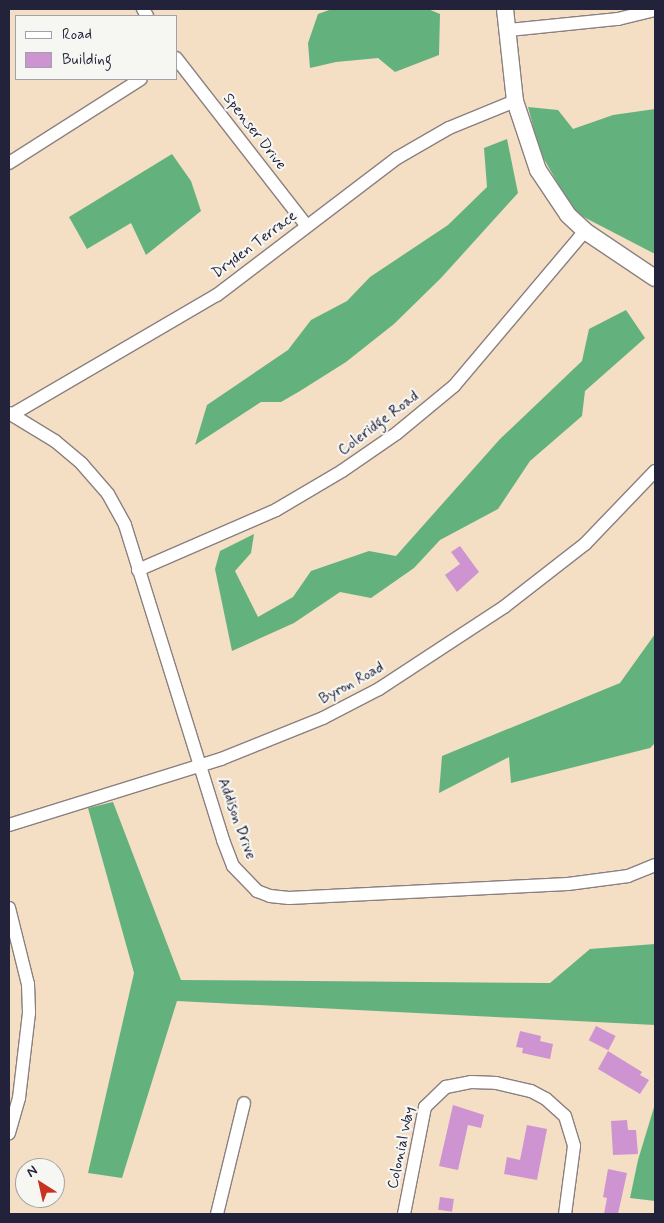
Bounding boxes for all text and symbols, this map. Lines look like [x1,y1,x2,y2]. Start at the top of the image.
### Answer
legend [15,15,178,80]
text: Road [62,25,92,45]
text: Building [62,50,112,70]
street label: Spenser Drive [219,91,289,173]
street label: Dryden Terrace [211,209,299,281]
street label: Coleridge Road [336,389,422,459]
street label: Byron Road [317,659,387,709]
street label: Addison Drive [213,776,259,862]
street label: Colonial Way [384,1104,420,1192]
north arrow [15,1158,65,1208]
text: N [23,1161,41,1182]

